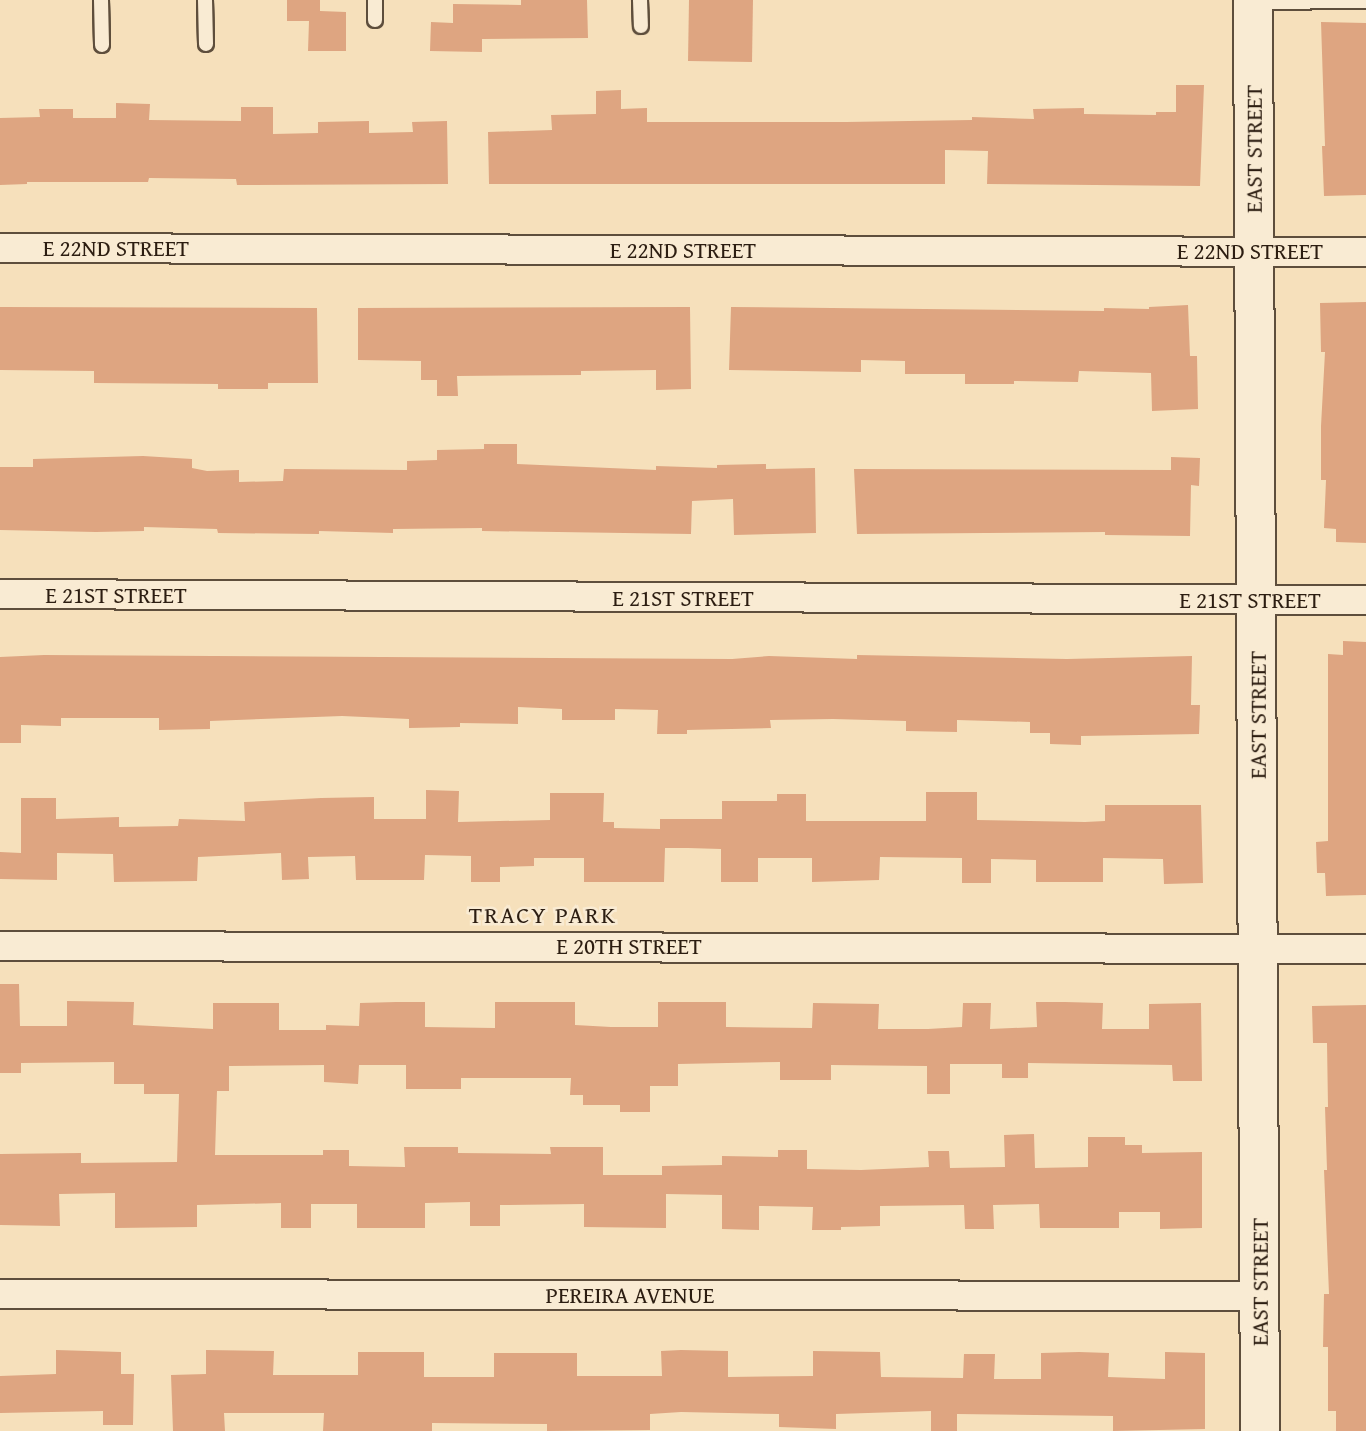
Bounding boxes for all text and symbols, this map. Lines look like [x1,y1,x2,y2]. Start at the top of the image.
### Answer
street label: EAST STREET [1240,85,1268,213]
street label: E 22ND STREET [43,234,189,262]
street label: E 22ND STREET [610,236,756,264]
street label: E 22ND STREET [1177,237,1323,265]
street label: E 21ST STREET [45,581,187,609]
street label: E 21ST STREET [612,584,754,612]
street label: E 21ST STREET [1179,586,1321,614]
street label: EAST STREET [1244,651,1272,779]
district label: TRACY PARK [470,901,616,929]
street label: E 20TH STREET [556,932,702,960]
street label: EAST STREET [1246,1218,1274,1346]
street label: PEREIRA AVENUE [546,1281,714,1309]

